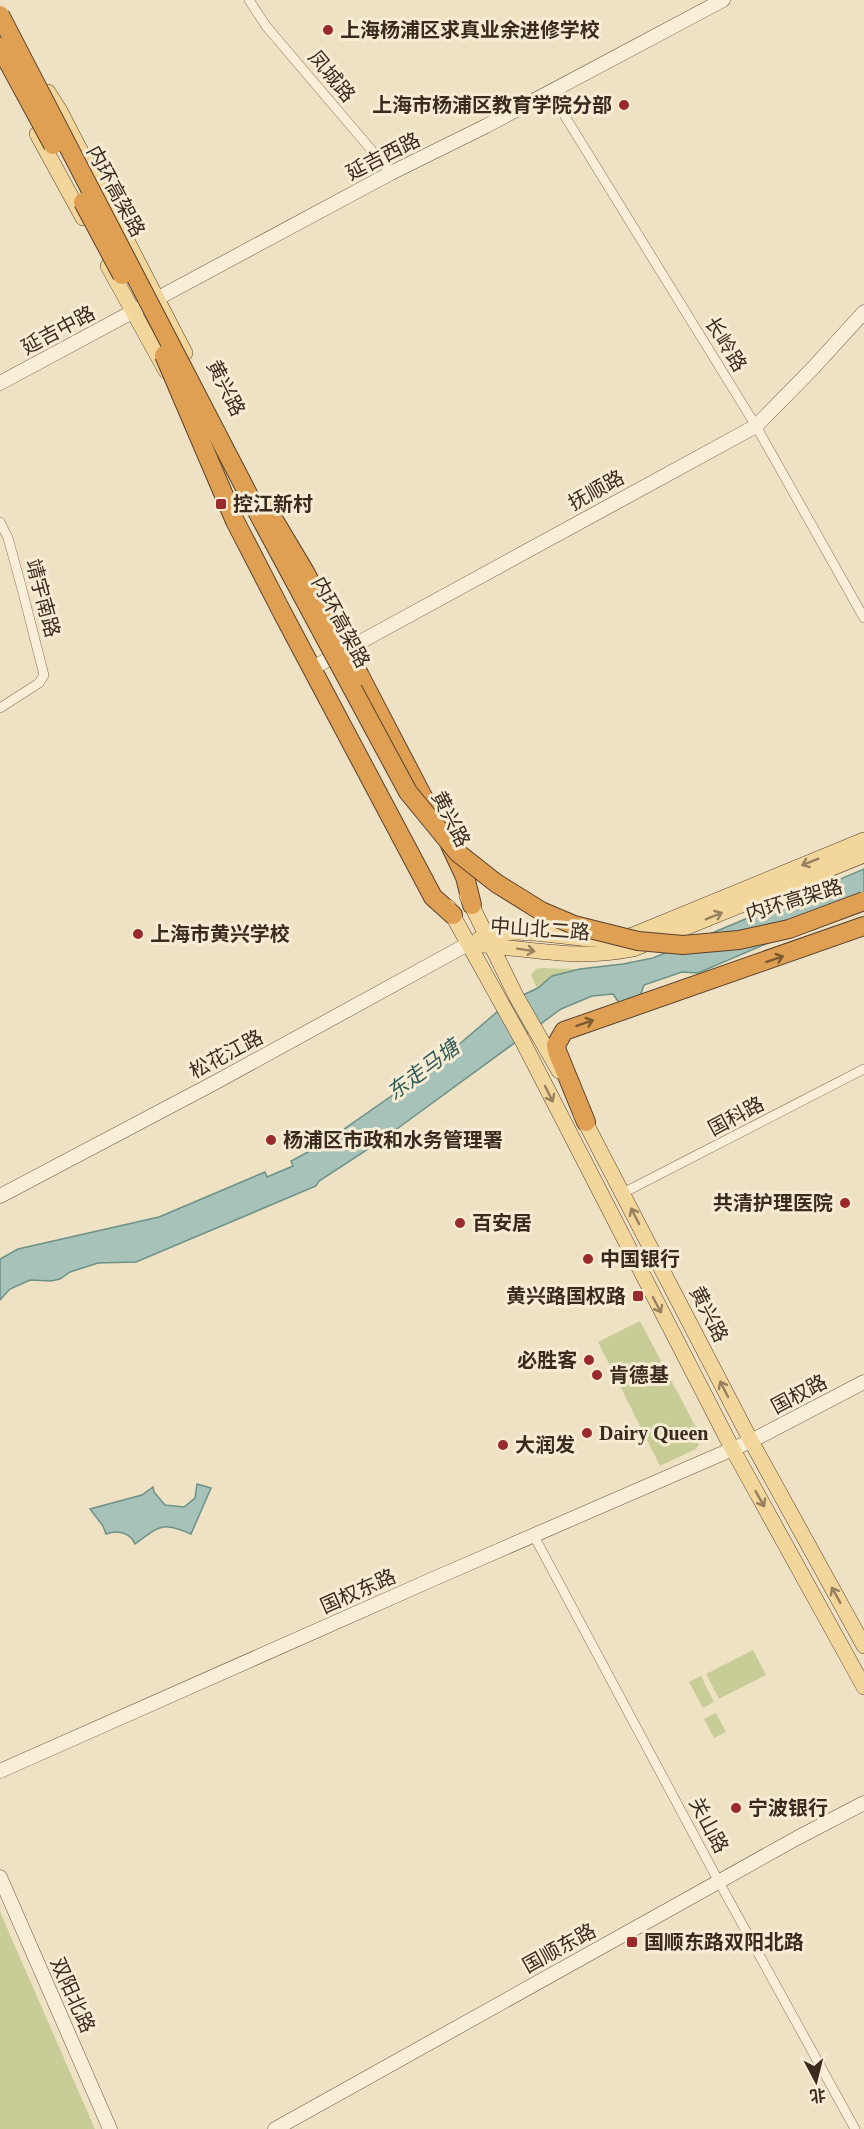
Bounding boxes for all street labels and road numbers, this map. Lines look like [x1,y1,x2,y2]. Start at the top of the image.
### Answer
street label: 凤城路 [304,46,360,106]
street label: 延吉西路 [342,128,424,184]
street label: 内环高架路 [83,142,149,240]
street label: 延吉中路 [18,302,98,358]
street label: 长岭路 [701,313,751,375]
street label: 黄兴路 [203,356,249,420]
street label: 抚顺路 [564,466,628,514]
street label: 靖宇南路 [22,557,64,639]
street label: 内环高架路 [308,573,374,671]
street label: 黄兴路 [428,787,474,851]
street label: 内环高架路 [743,875,845,925]
street label: 中山北二路 [489,915,591,943]
street label: 松花江路 [186,1026,266,1082]
street label: 国科路 [704,1092,768,1140]
street label: 黄兴路 [686,1282,732,1346]
street label: 国权路 [767,1370,831,1418]
street label: 国权东路 [317,1565,399,1617]
street label: 关山路 [685,1793,733,1857]
street label: 国顺东路 [519,1919,599,1977]
street label: 双阳北路 [47,1954,99,2036]

